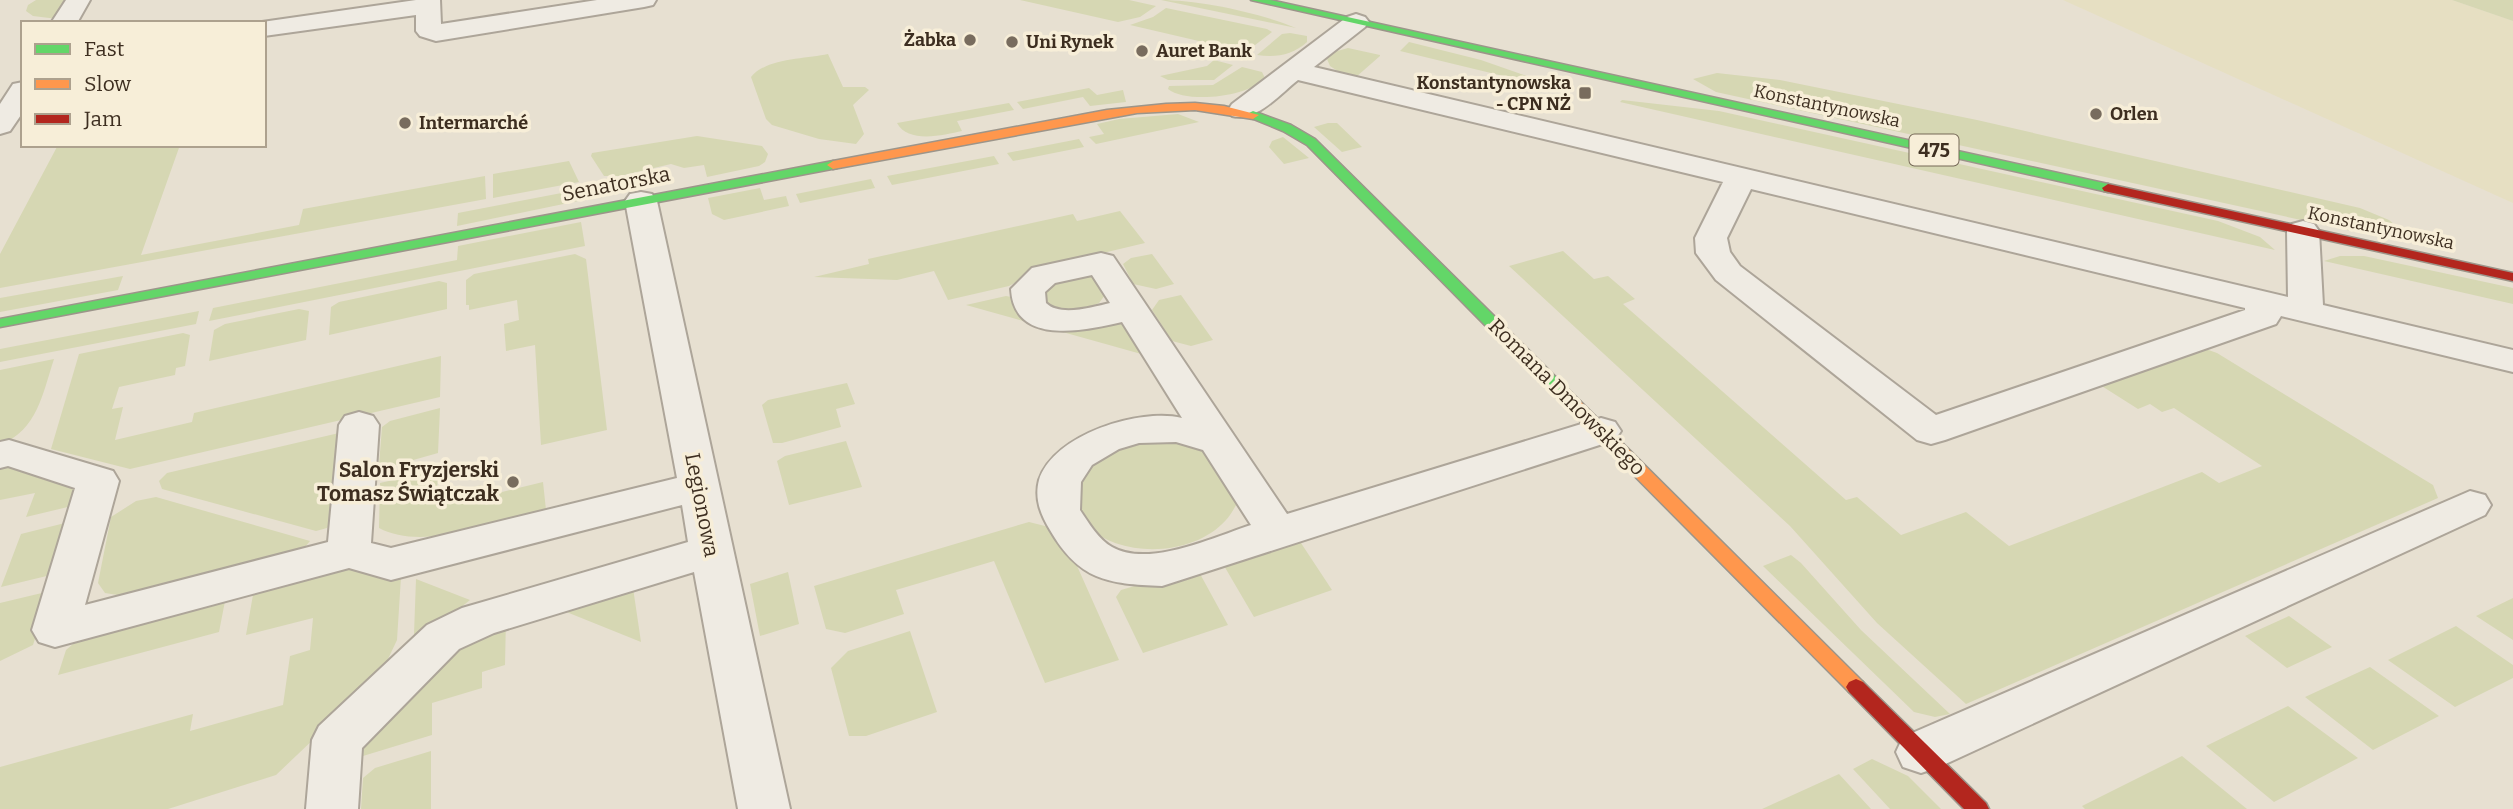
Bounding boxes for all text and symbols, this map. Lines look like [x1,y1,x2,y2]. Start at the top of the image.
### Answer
legend [21,21,266,147]
place label: Żabka [904,29,956,51]
place label: Uni Rynek [1026,31,1114,53]
marker: Żabka [962,32,978,48]
marker: Uni Rynek [1004,34,1020,50]
text: Fast [84,36,125,62]
place label: Auret Bank [1156,40,1252,62]
marker: Auret Bank [1134,43,1150,59]
text: Slow [84,71,131,97]
place label: Konstantynowska - CPN NŻ [1417,72,1571,115]
street label: Konstantynowska [1752,80,1902,132]
marker: Konstantynowska - CPN NŻ [1577,85,1593,101]
place label: Orlen [2110,103,2159,125]
text: Jam [83,106,122,132]
marker: Orlen [2088,106,2104,122]
place label: Intermarché [419,112,528,134]
marker: Intermarché [397,115,413,131]
road number: 475 [1910,134,1958,166]
street label: Senatorska [560,161,673,207]
street label: Konstantynowska [2306,202,2456,254]
street label: Romana Dmowskiego [1483,313,1651,481]
street label: Legionowa [679,451,725,560]
place label: Salon Fryzjerski Tomasz Świątczak [317,457,500,507]
marker: Salon Fryzjerski Tomasz Świątczak [505,474,521,490]

